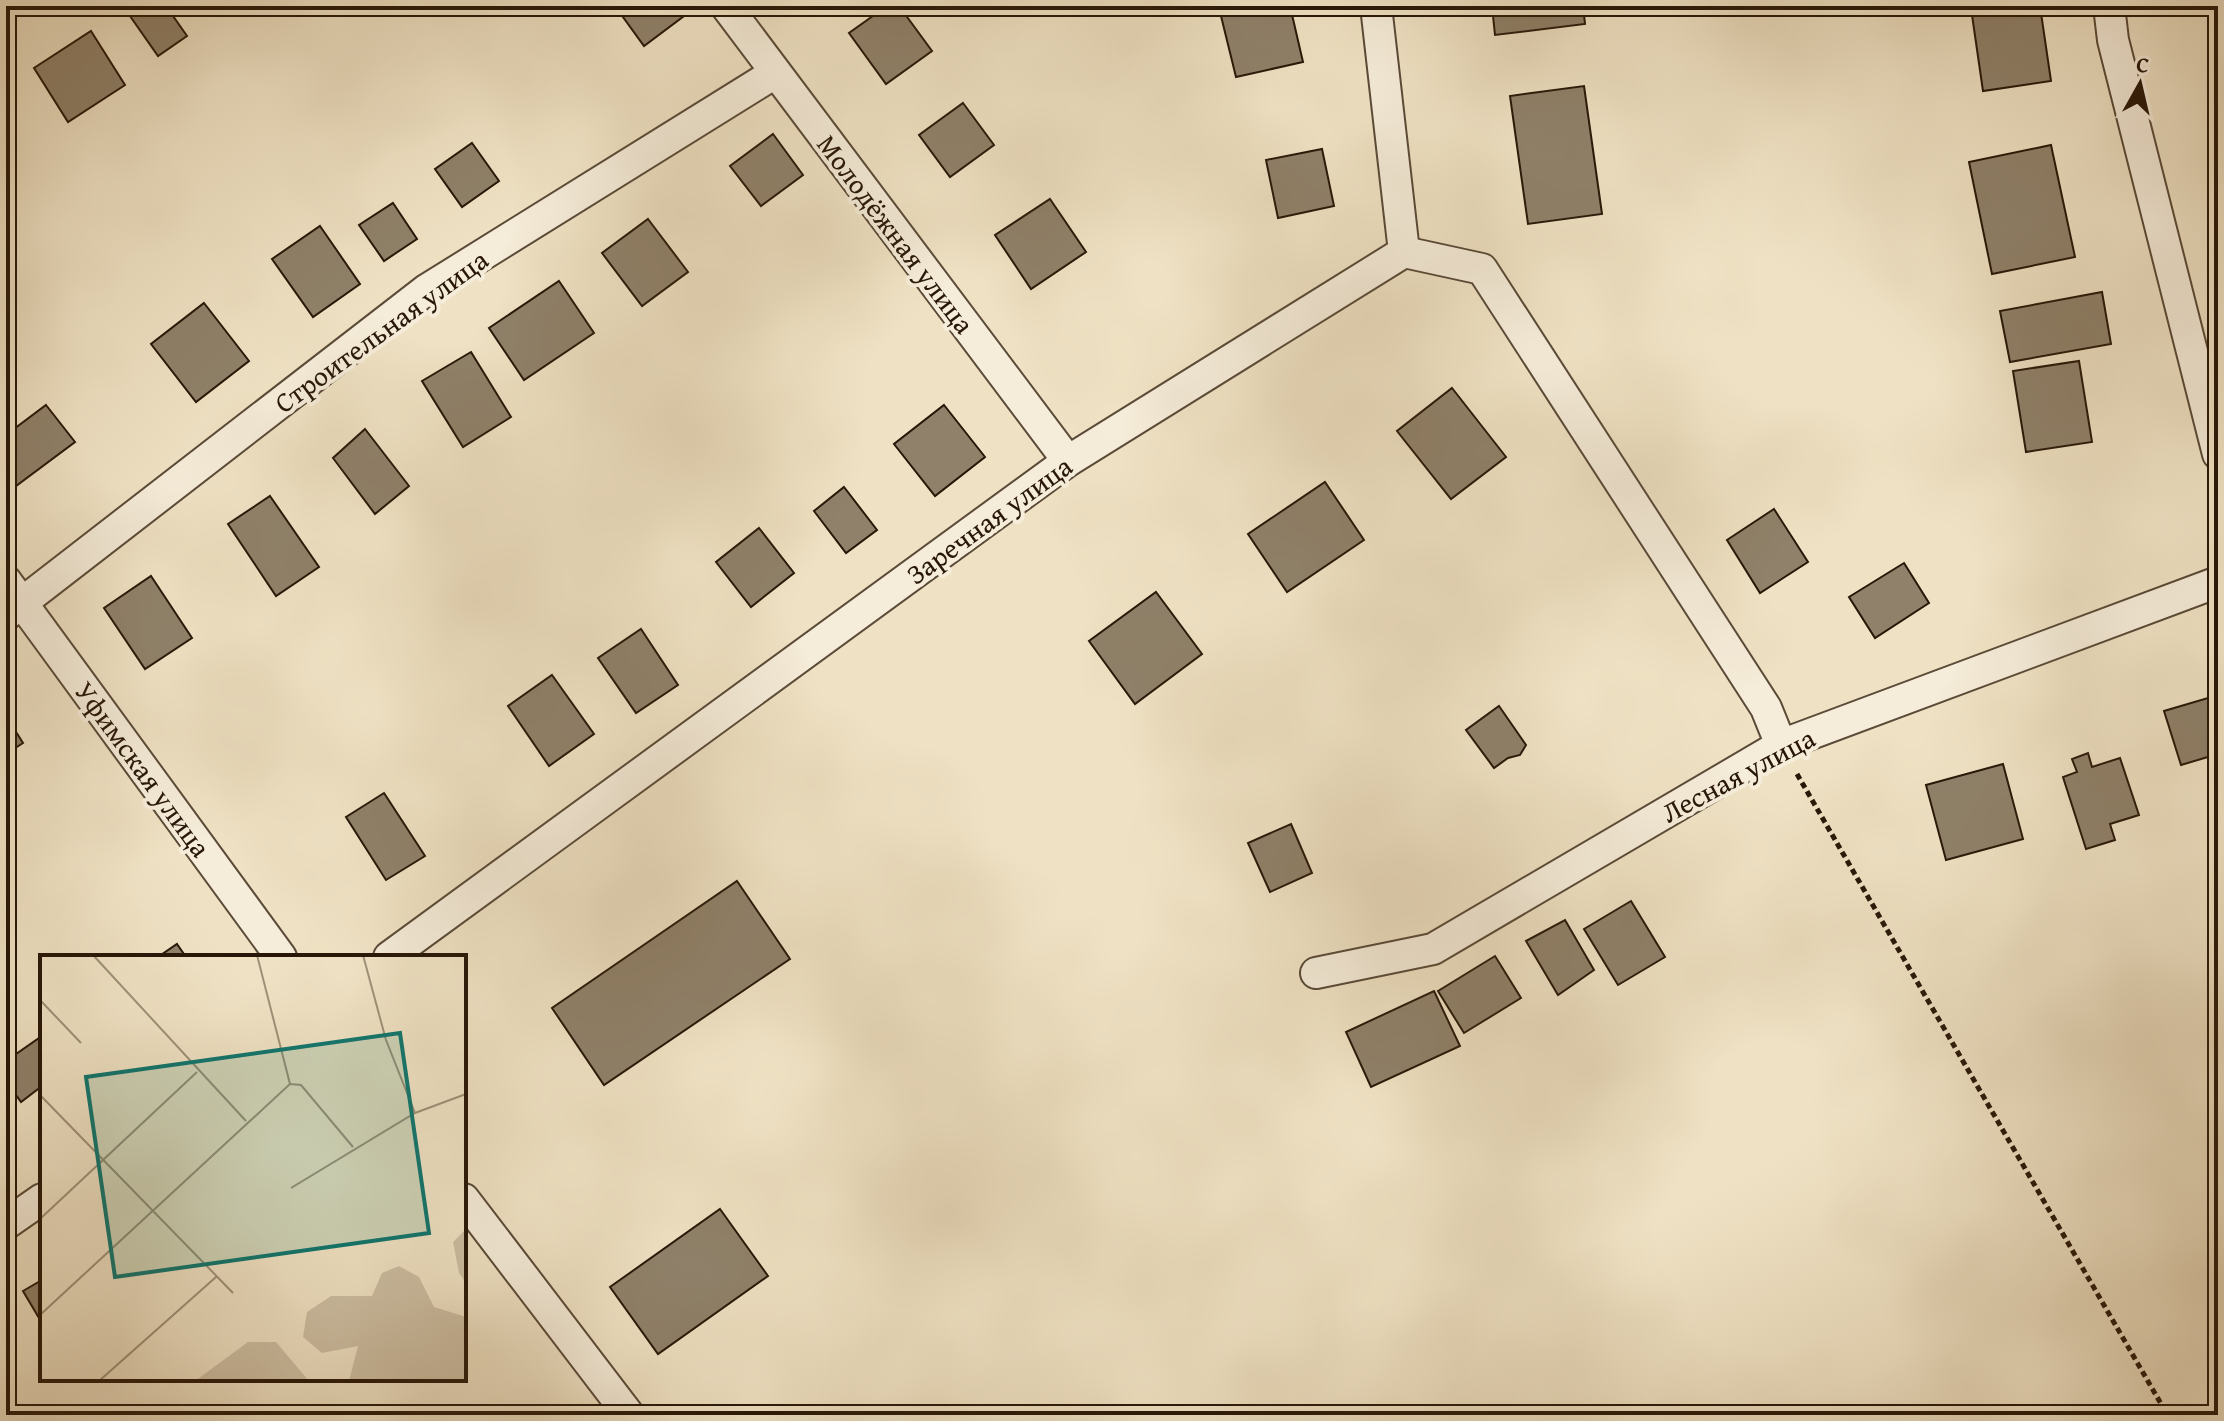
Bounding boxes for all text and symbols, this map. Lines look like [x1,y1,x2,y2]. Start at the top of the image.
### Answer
north arrow [2100,44,2180,124]
text: С [2134,47,2151,81]
street label: Молодёжная улица [808,125,985,343]
street label: Строительная улица [265,239,497,422]
street label: Заречная улица [897,445,1081,594]
street label: Уфимская улица [65,672,222,866]
street label: Лесная улица [1654,717,1823,832]
inset map [40,955,466,1381]

